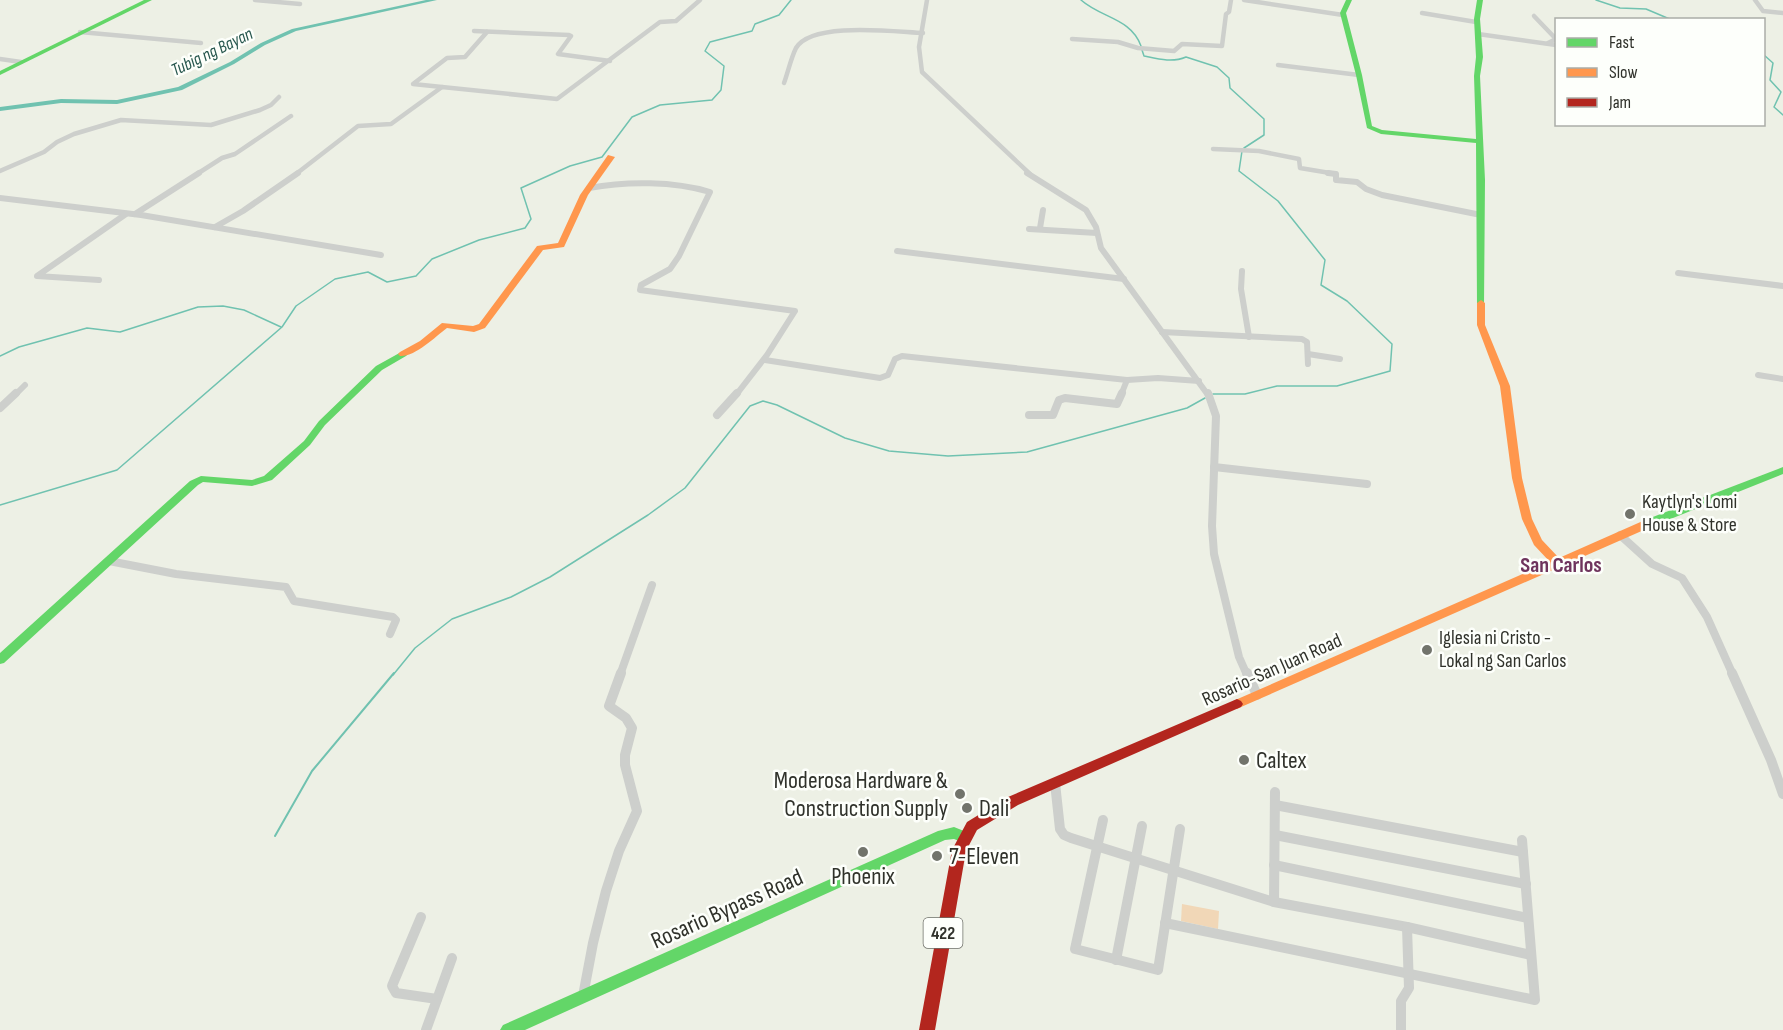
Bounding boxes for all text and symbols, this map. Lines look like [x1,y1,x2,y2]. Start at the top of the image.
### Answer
legend [1555,18,1765,126]
water label: Tubig ng Bayan [168,23,257,81]
text: Fast [1609,32,1635,53]
text: Slow [1609,62,1638,83]
text: Jam [1608,92,1631,113]
place label: Kaytlyn's Lomi House & Store [1642,490,1737,537]
marker: Kaytlyn's Lomi House & Store [1623,507,1637,521]
district label: San Carlos [1520,552,1602,579]
place label: Iglesia ni Cristo - Lokal ng San Carlos [1439,626,1566,673]
street label: Rosario-San Juan Road [1198,628,1346,712]
marker: Iglesia ni Cristo - Lokal ng San Carlos [1420,643,1434,657]
place label: Caltex [1256,746,1307,775]
marker: Caltex [1237,753,1251,767]
place label: Moderosa Hardware & Construction Supply [774,766,948,823]
marker: Moderosa Hardware & Construction Supply [953,787,967,801]
place label: Dali [979,794,1009,823]
marker: Dali [960,801,974,815]
place label: 7-Eleven [949,842,1019,871]
marker: Phoenix [856,845,870,859]
marker: 7-Eleven [930,849,944,863]
place label: Phoenix [831,862,895,891]
street label: Rosario Bypass Road [646,863,808,955]
road number: 422 [924,918,962,948]

